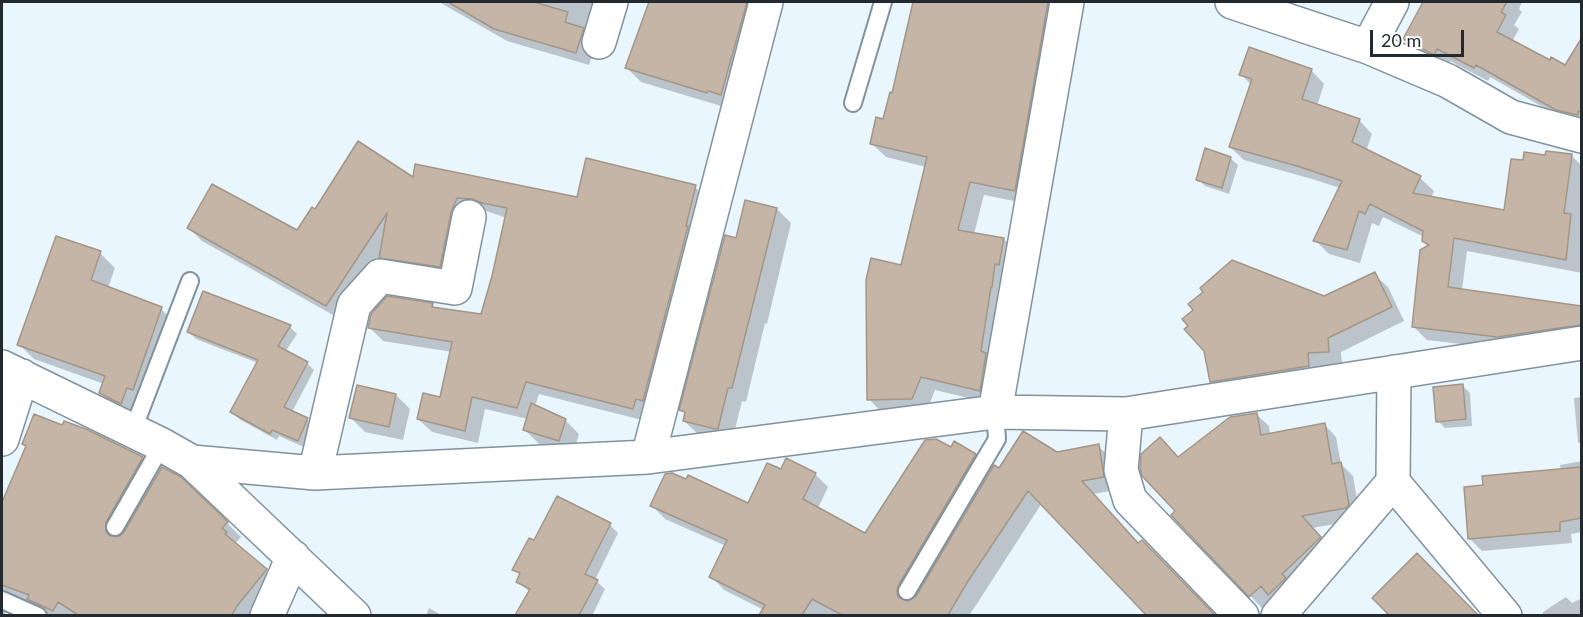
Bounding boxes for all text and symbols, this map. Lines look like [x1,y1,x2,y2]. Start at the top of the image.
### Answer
scale bar [1373,18,1468,56]
text: 20 m [1381,29,1421,51]

